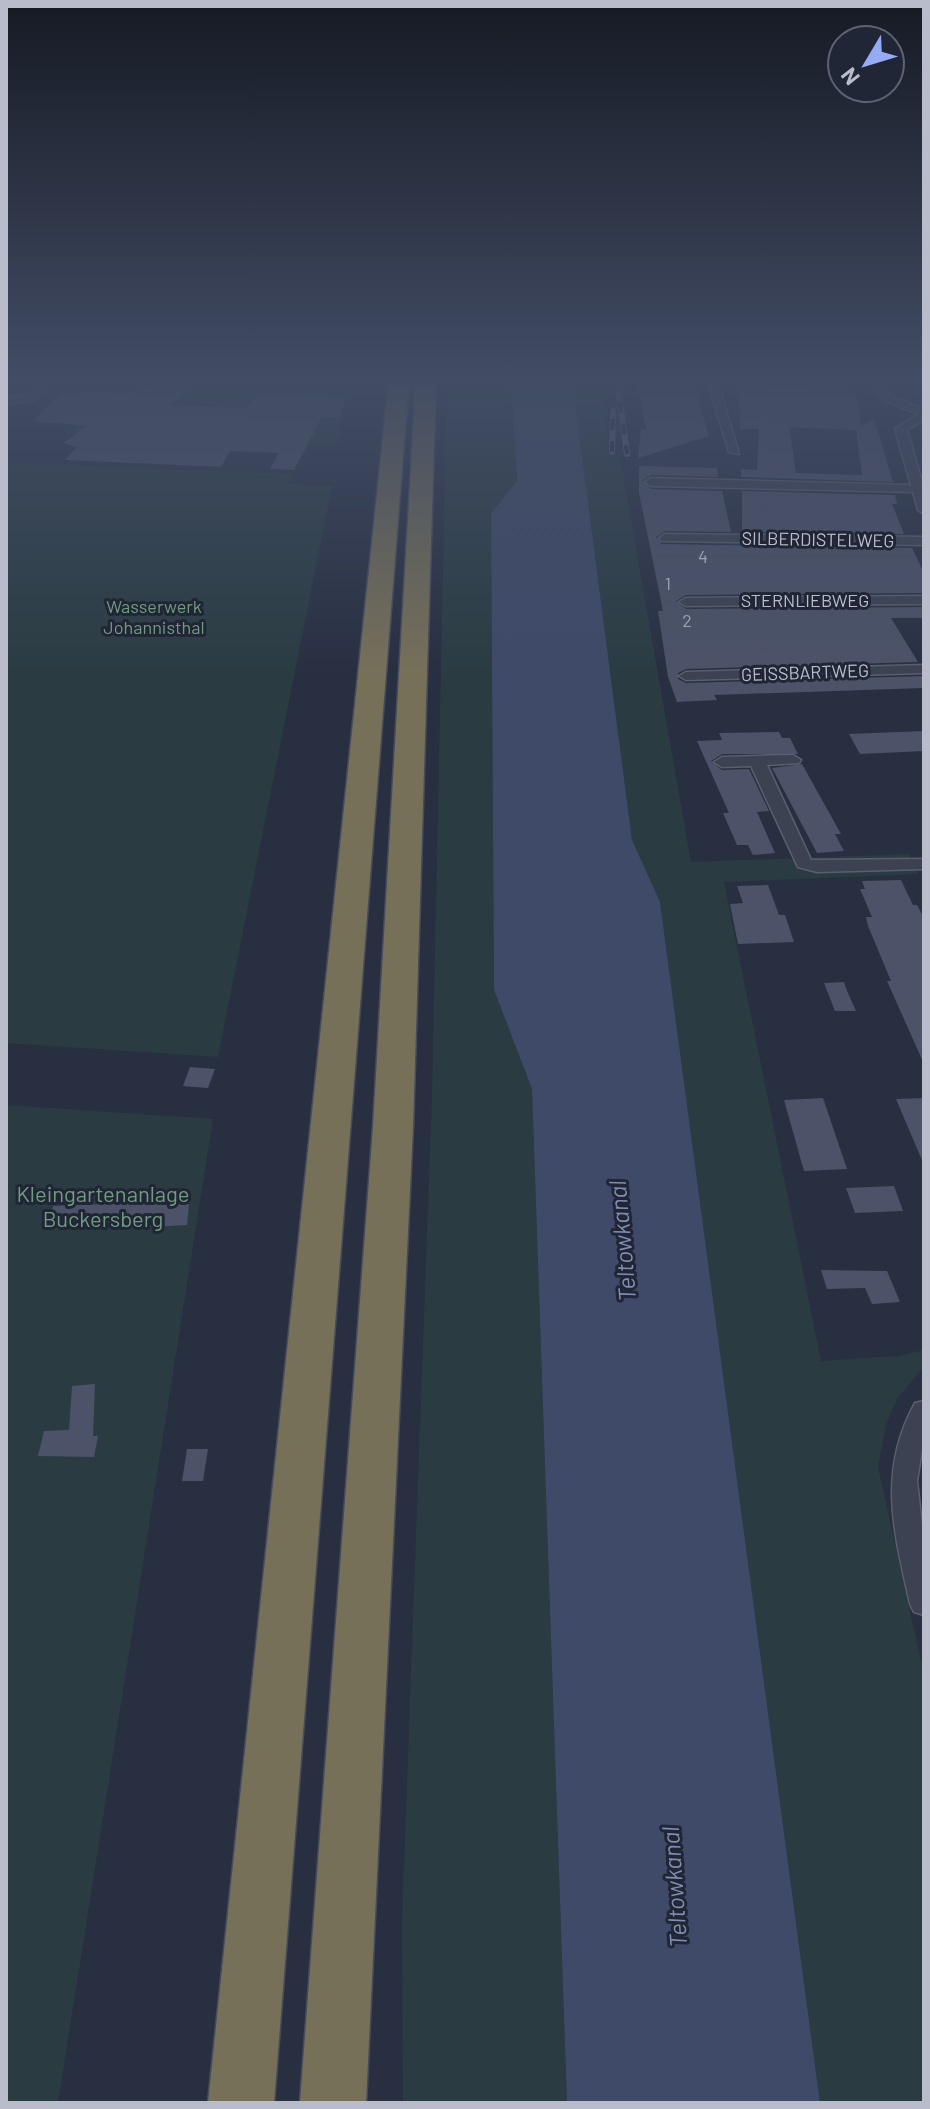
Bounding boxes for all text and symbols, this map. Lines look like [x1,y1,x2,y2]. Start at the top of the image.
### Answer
north arrow [826,24,906,104]
text: N [835,63,864,91]
street label: SILBERDISTELWEG [741,527,895,551]
house number: 4 [698,545,708,567]
house number: 1 [665,572,671,594]
street label: STERNLIEBWEG [741,589,869,611]
park label: Wasserwerk Johannisthal [103,595,205,638]
house number: 2 [682,609,692,631]
street label: GEISSBARTWEG [741,659,869,685]
water label: Teltowkanal [602,1179,641,1303]
park label: Kleingartenanlage Buckersberg [16,1180,190,1231]
water label: Teltowkanal [655,1825,692,1948]

